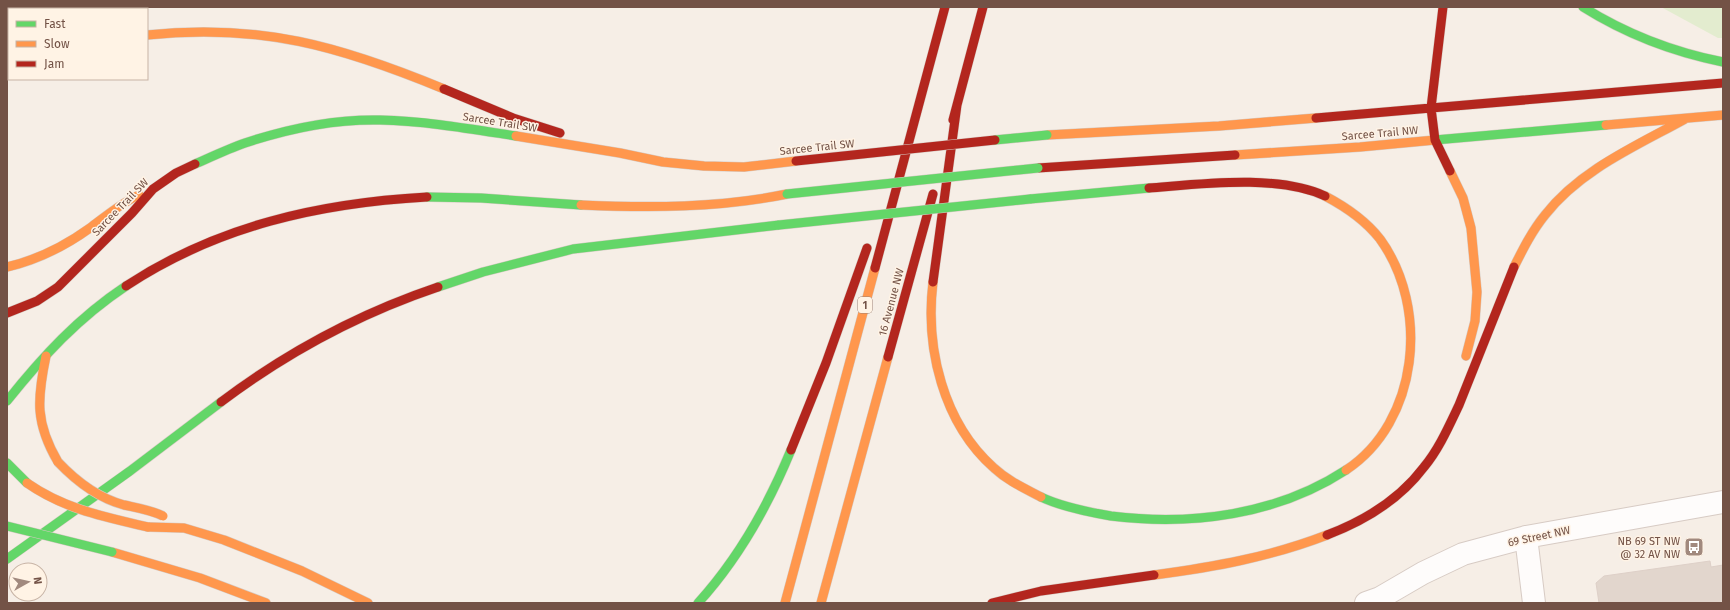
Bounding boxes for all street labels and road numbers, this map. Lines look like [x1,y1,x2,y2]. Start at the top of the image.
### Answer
street label: Sarcee Trail SW [462,110,538,135]
street label: Sarcee Trail NW [1341,124,1419,143]
street label: Sarcee Trail SW [779,137,855,158]
street label: Sarcee Trail SW [90,176,151,239]
street label: 16 Avenue NW [876,267,907,337]
road number: 1 [858,297,872,313]
street label: 69 Street NW [1507,524,1572,549]

